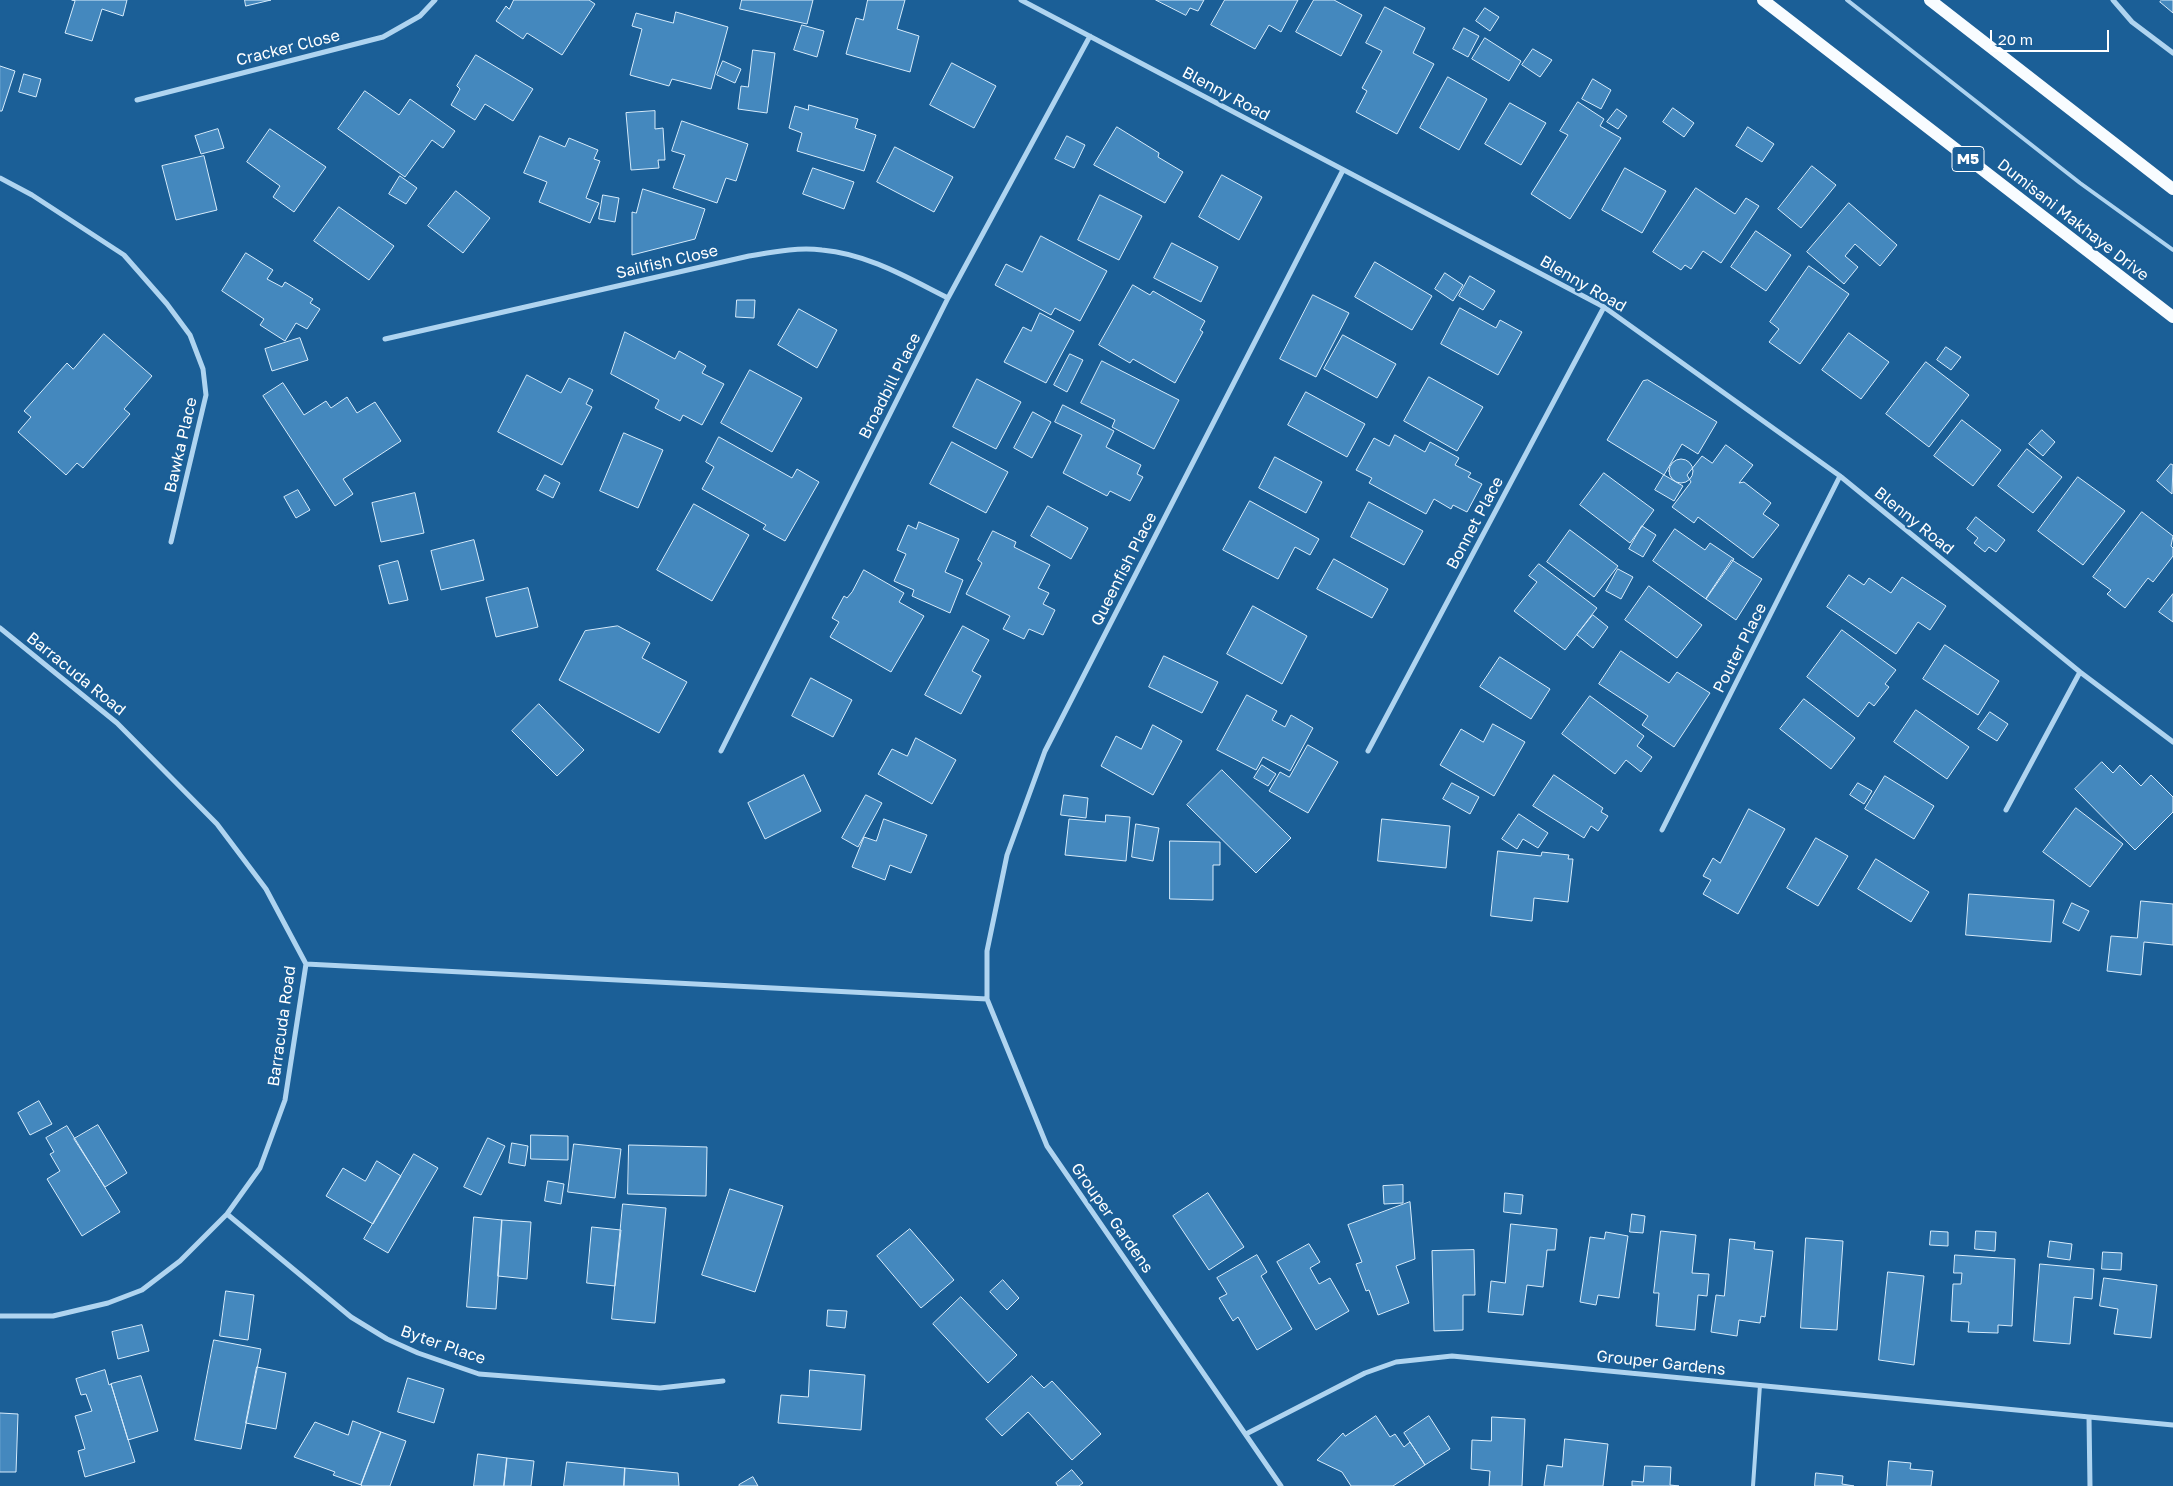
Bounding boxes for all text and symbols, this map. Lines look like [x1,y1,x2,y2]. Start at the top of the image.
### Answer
scale bar [1993,20,2112,52]
street label: Cracker Close [234,26,342,70]
text: 20 m [1998,30,2033,48]
street label: Blenny Road [1179,63,1273,125]
road number: M5 [1952,146,1984,172]
street label: Dumisani Makhaye Drive [1993,155,2153,285]
street label: Sailfish Close [614,241,720,283]
street label: Blenny Road [1536,252,1630,316]
street label: Broadbill Place [855,330,925,442]
street label: Bawka Place [161,396,201,494]
street label: Bonnet Place [1443,473,1507,573]
street label: Blenny Road [1870,483,1958,559]
street label: Queenfish Place [1087,509,1161,629]
street label: Pouter Place [1709,600,1771,696]
street label: Barracuda Road [23,628,129,720]
street label: Barracuda Road [264,964,300,1088]
street label: Grouper Gardens [1067,1159,1157,1277]
street label: Byter Place [398,1322,488,1368]
street label: Grouper Gardens [1595,1347,1727,1379]

